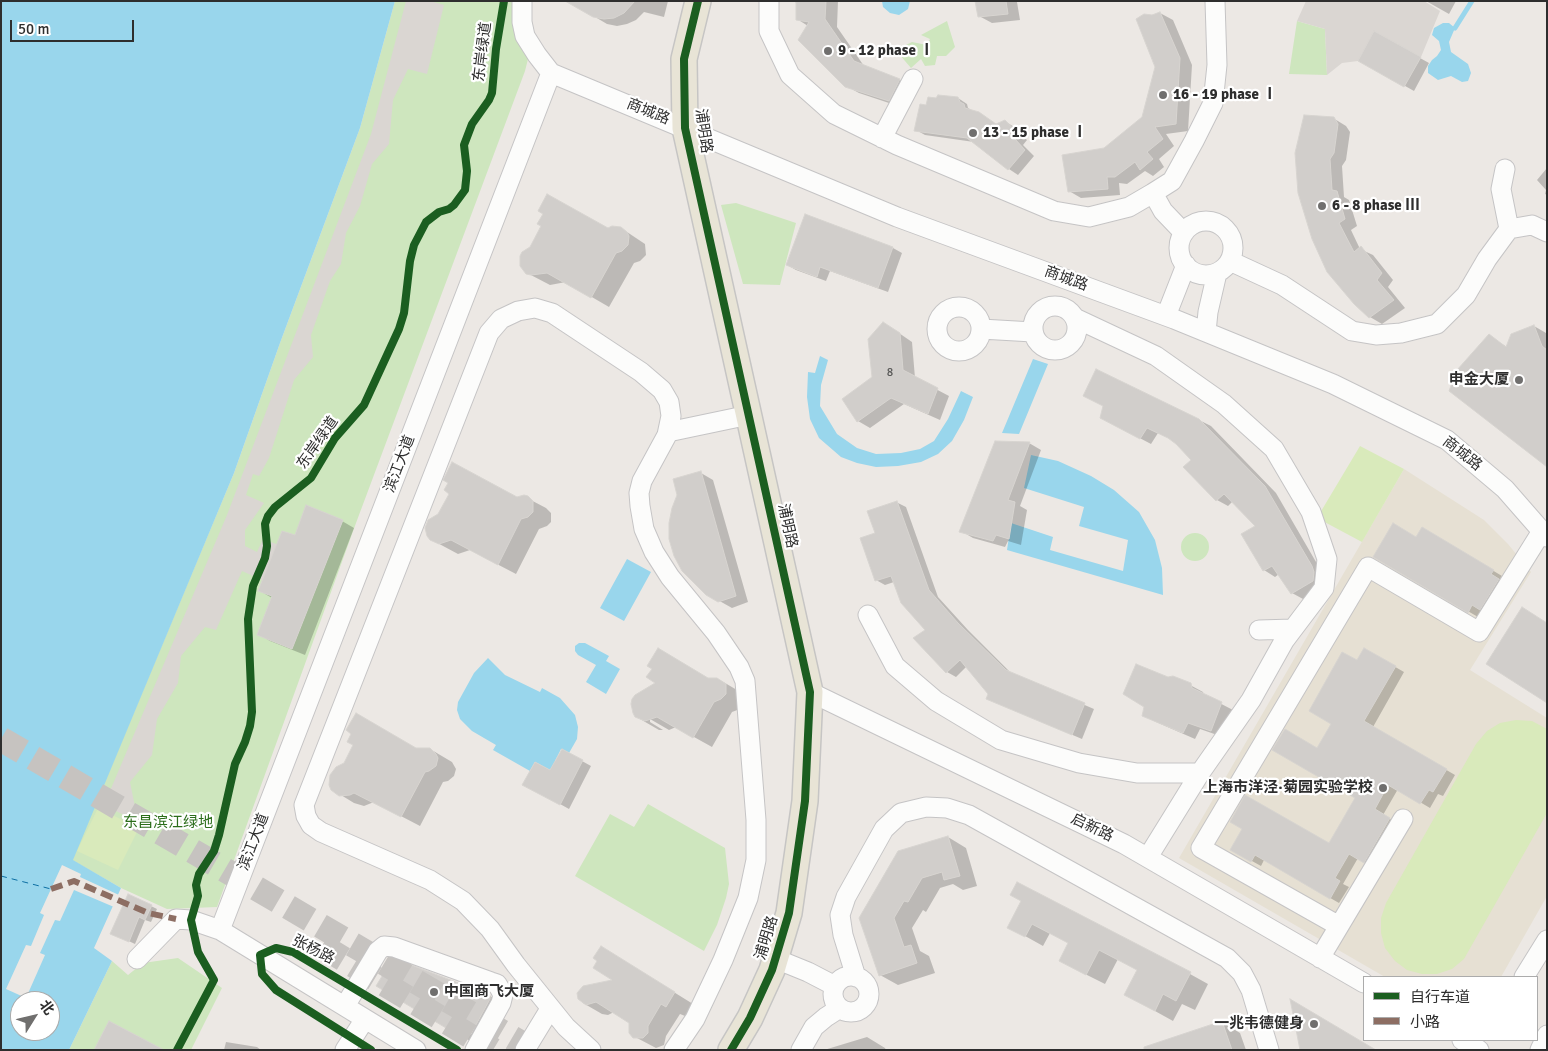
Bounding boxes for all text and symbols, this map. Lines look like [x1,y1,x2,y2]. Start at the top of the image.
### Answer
scale bar [12,10,136,42]
text: 50 m [18,20,49,38]
street label: 东岸绿道 [470,21,496,83]
place label: 9 - 12 phase Ⅰ [838,42,934,60]
marker: 9 - 12 phase Ⅰ [822,45,834,57]
place label: 16 - 19 phase Ⅰ [1173,86,1277,104]
marker: 16 - 19 phase Ⅰ [1157,89,1169,101]
street label: 商城路 [624,95,672,129]
street label: 浦明路 [691,107,715,155]
place label: 13 - 15 phase Ⅰ [983,124,1087,142]
marker: 13 - 15 phase Ⅰ [967,127,979,139]
place label: 6 - 8 phase Ⅲ [1332,197,1420,215]
marker: 6 - 8 phase Ⅲ [1316,200,1328,212]
street label: 商城路 [1042,263,1090,295]
house number: 8 [887,366,893,380]
place label: 申金大厦 [1449,371,1509,389]
marker: 申金大厦 [1513,374,1525,386]
street label: 东岸绿道 [293,413,343,473]
street label: 滨江大道 [381,433,419,495]
street label: 商城路 [1439,433,1485,475]
street label: 浦明路 [774,502,800,550]
place label: 上海市洋泾·菊园实验学校 [1203,779,1373,797]
marker: 上海市洋泾·菊园实验学校 [1377,782,1389,794]
street label: 启新路 [1068,810,1116,846]
street label: 滨江大道 [235,811,273,873]
park label: 东昌滨江绿地 [123,814,213,832]
street label: 浦明路 [752,914,782,962]
street label: 张杨路 [289,932,337,968]
legend [1363,976,1538,1041]
place label: 中国商飞大厦 [444,983,534,1001]
marker: 中国商飞大厦 [428,986,440,998]
text: 自行车道 [1410,988,1470,1006]
north arrow [10,991,60,1041]
text: 北 [36,997,58,1018]
text: 小路 [1410,1013,1440,1031]
place label: 一兆韦德健身 [1214,1015,1304,1033]
marker: 一兆韦德健身 [1308,1018,1320,1030]

